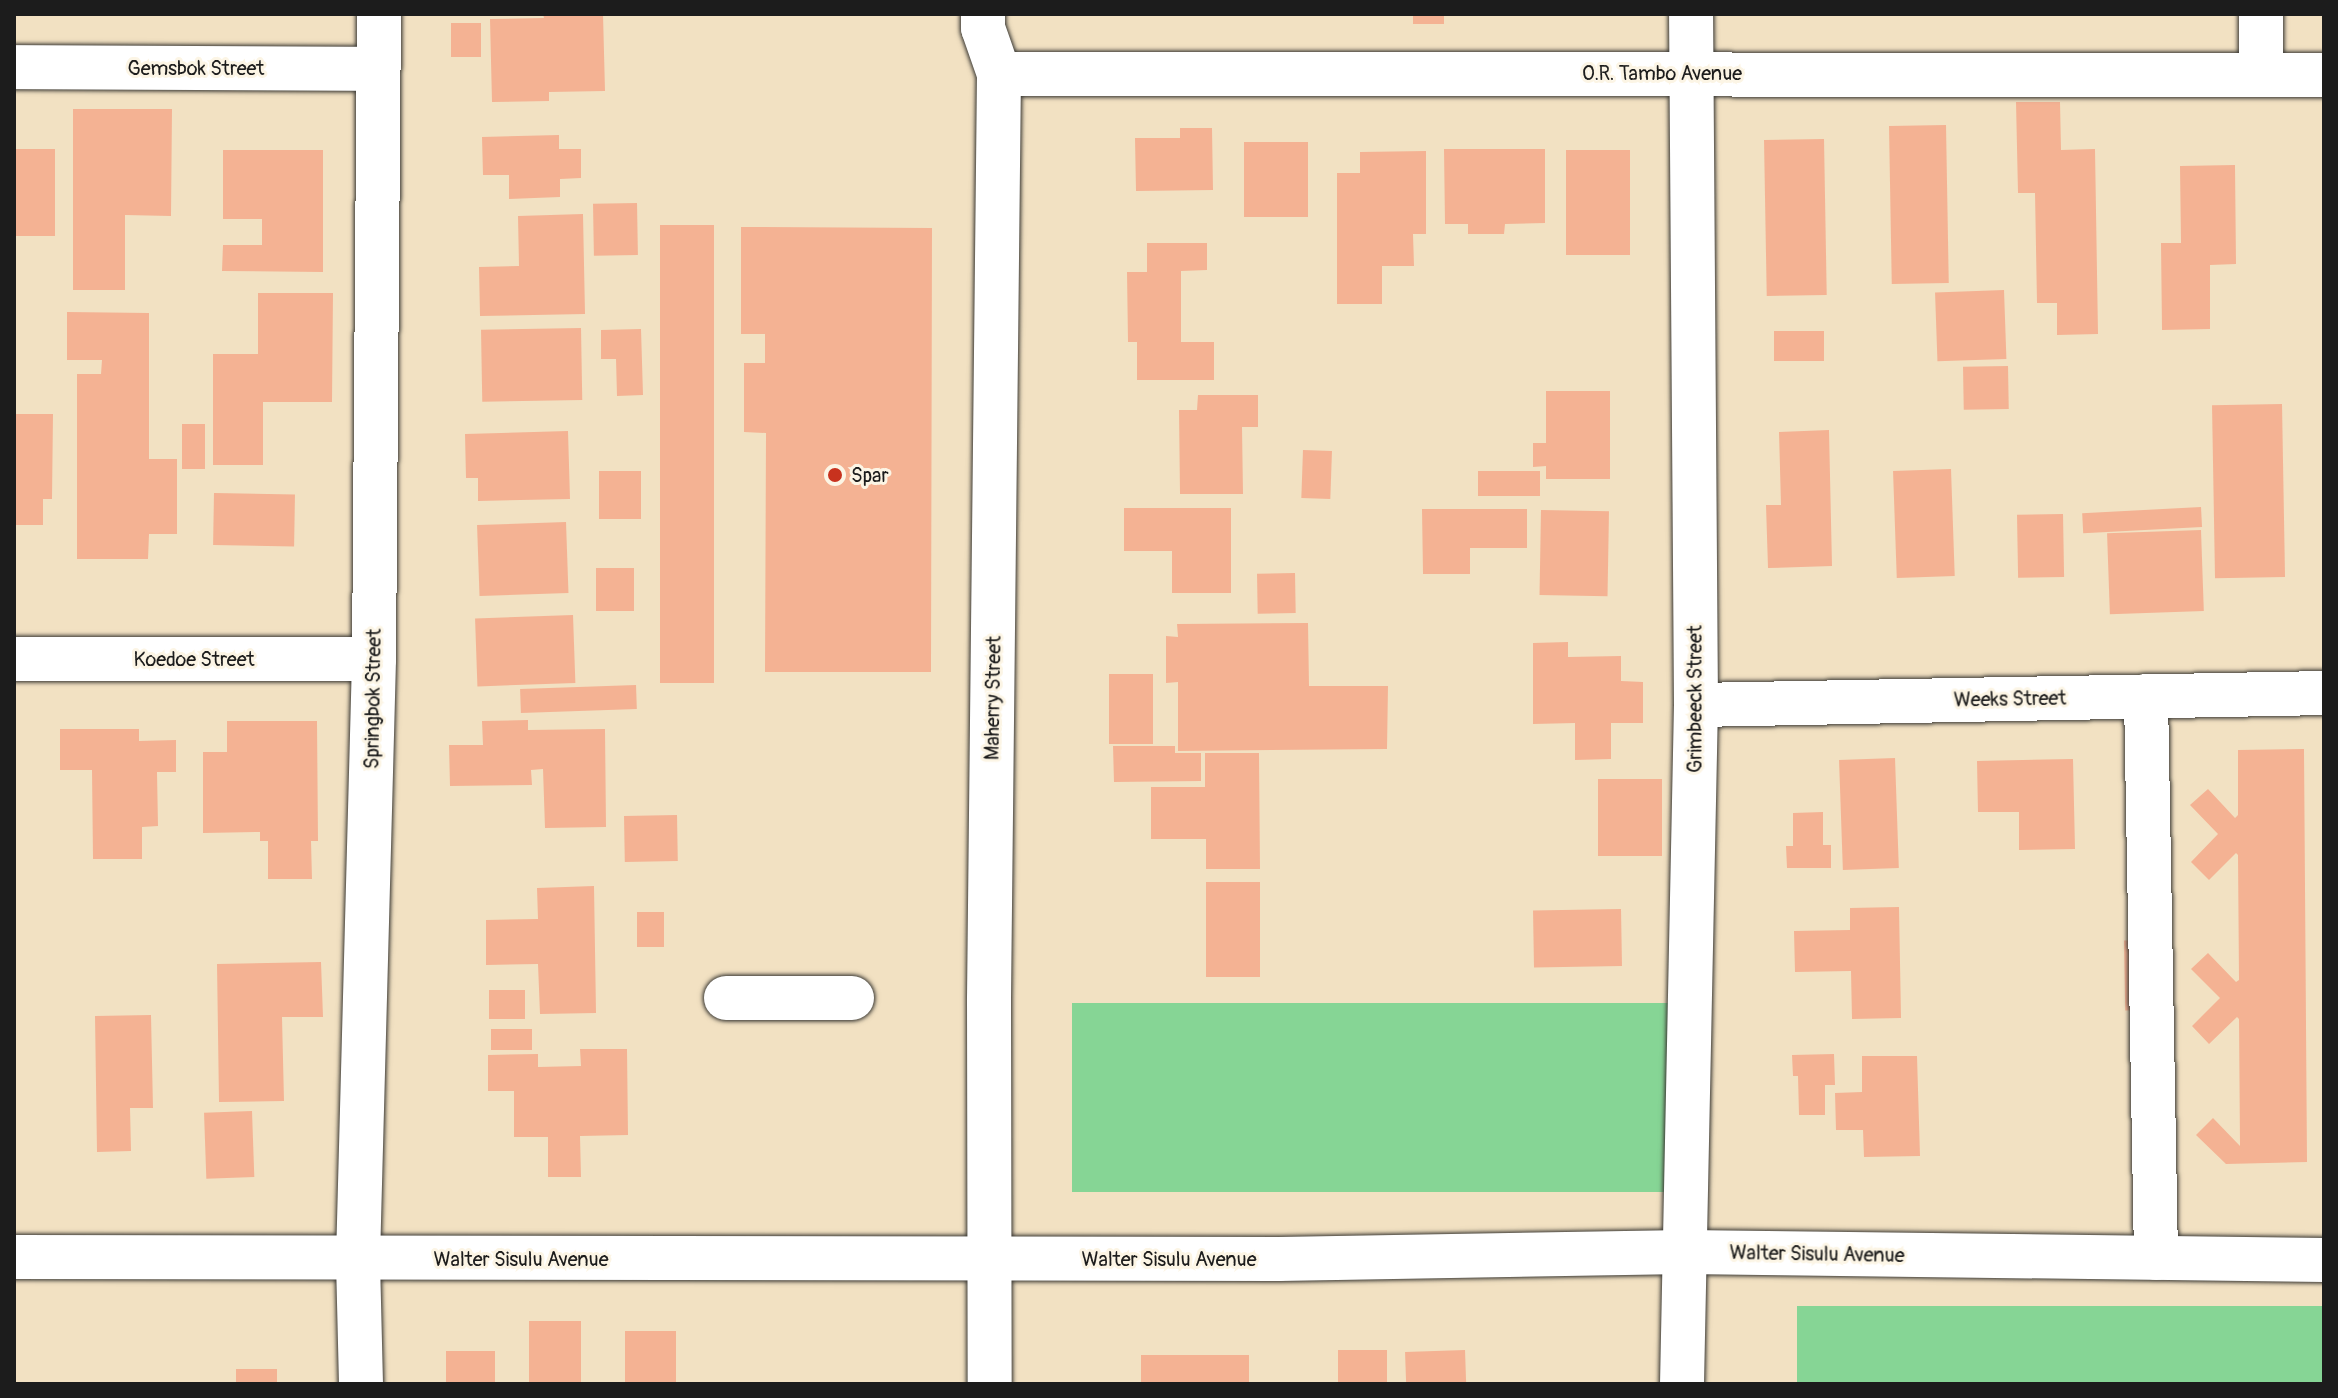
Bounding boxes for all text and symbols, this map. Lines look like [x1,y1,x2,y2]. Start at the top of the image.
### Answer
street label: Gemsbok Street [128,56,264,80]
street label: O.R. Tambo Avenue [1582,61,1742,85]
place label: Spar [851,463,889,487]
marker: Spar [826,466,844,484]
street label: Grimbeeck Street [1683,625,1707,773]
street label: Springbok Street [360,629,386,769]
street label: Maherry Street [980,636,1006,760]
street label: Koedoe Street [133,647,255,671]
street label: Weeks Street [1953,686,2067,712]
street label: Walter Sisulu Avenue [1729,1240,1905,1268]
street label: Walter Sisulu Avenue [434,1247,608,1271]
street label: Walter Sisulu Avenue [1082,1247,1256,1271]

